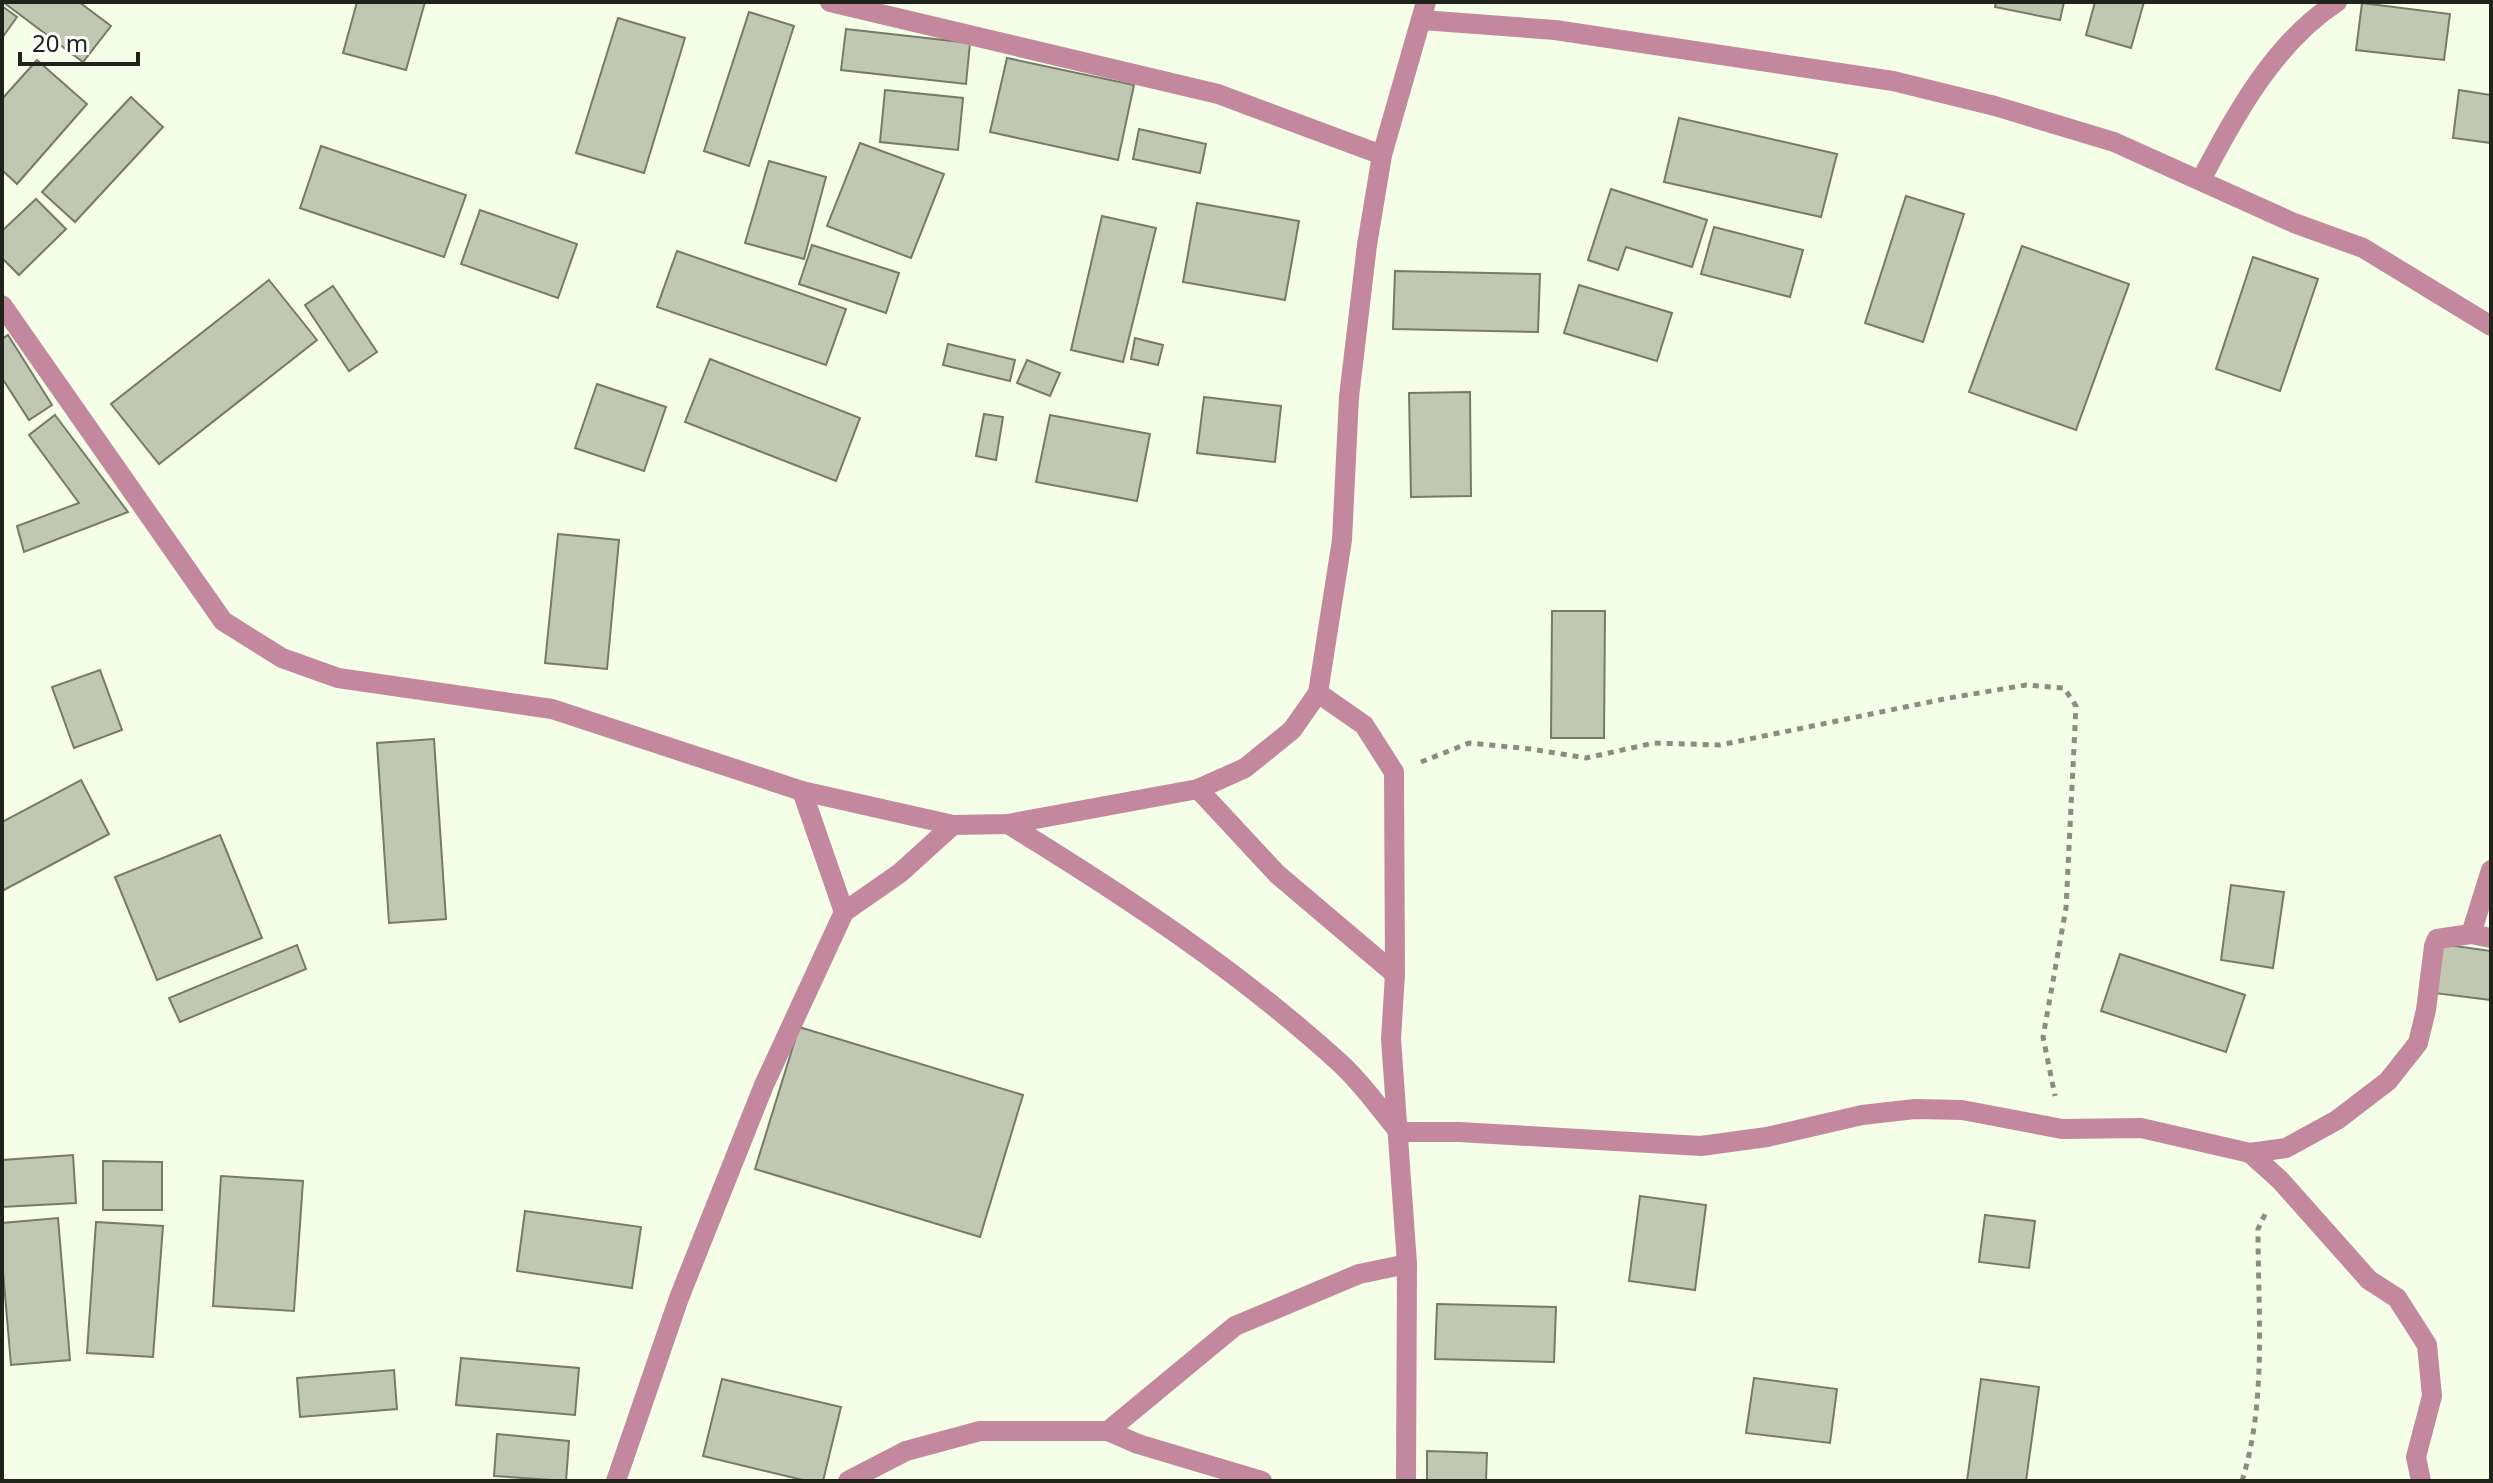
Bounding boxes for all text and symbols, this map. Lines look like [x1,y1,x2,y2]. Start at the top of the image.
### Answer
scale bar [20,16,138,66]
text: 20 m [32,26,88,59]

